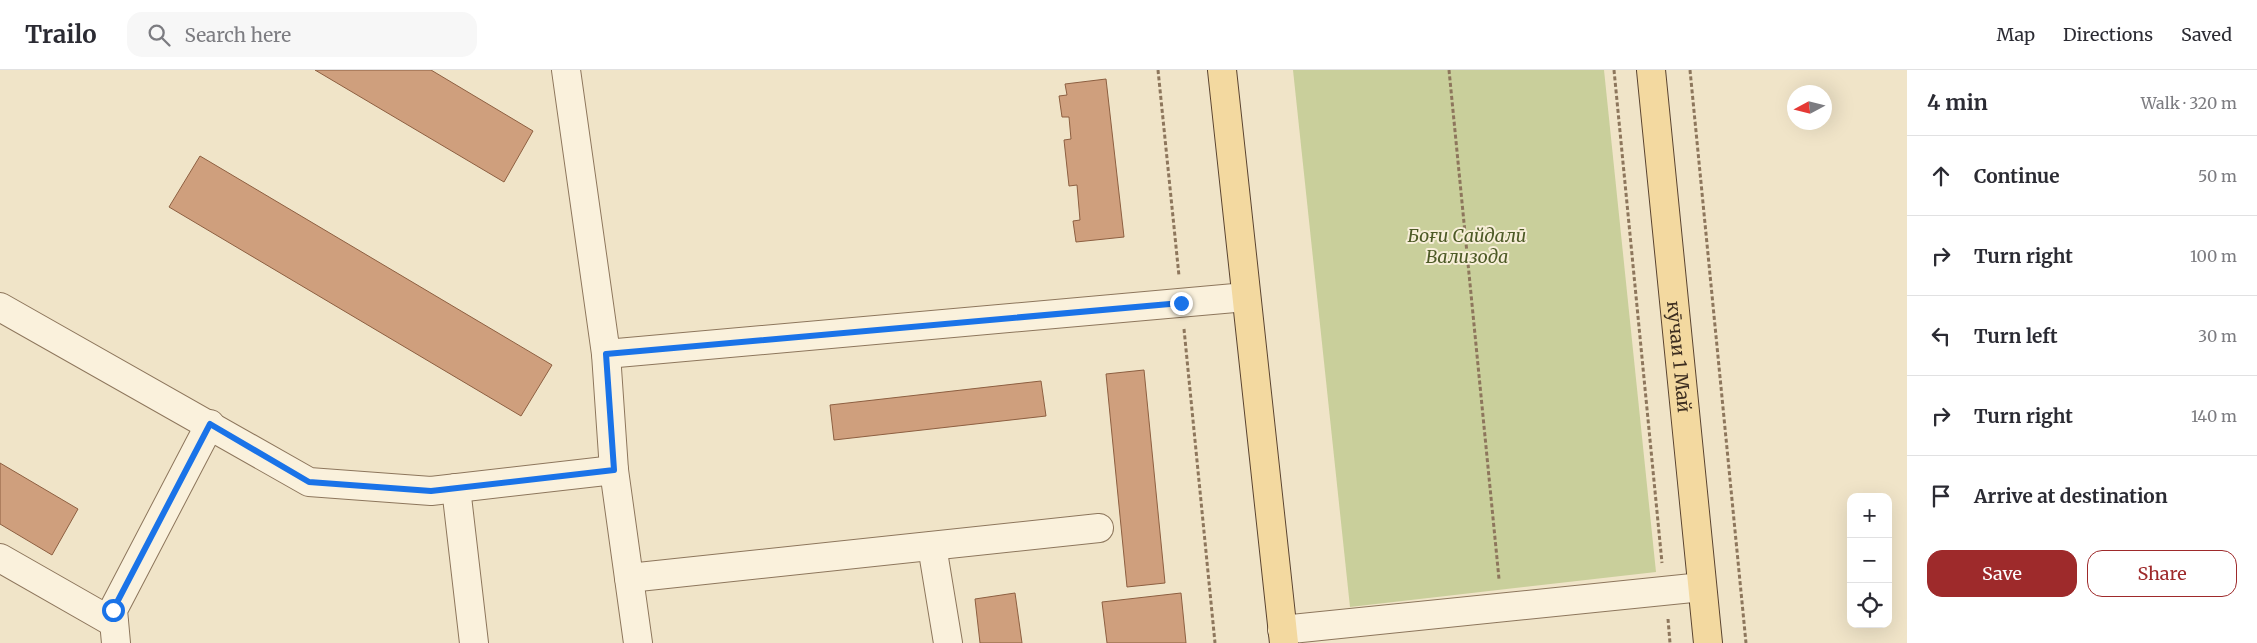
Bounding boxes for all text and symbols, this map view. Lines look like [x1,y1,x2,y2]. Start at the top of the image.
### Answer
search box [127,12,477,57]
text: Trailo [25,19,97,50]
icon: search [145,21,173,49]
text: Search here [185,23,291,47]
text: Map [1997,23,2035,46]
text: Directions [2063,23,2153,46]
text: Saved [2181,23,2232,46]
north arrow [1787,85,1832,130]
text: 4 min [1927,89,1988,116]
text: Walk · 320 m [2141,93,2237,113]
icon: ahead [1927,162,1955,190]
text: Continue [1974,164,2060,188]
text: 50 m [2198,166,2237,186]
park label: Боғи Сайдалӣ Вализода [1408,224,1526,268]
icon: right [1927,242,1955,270]
text: Turn right [1974,244,2073,268]
text: 100 m [2190,246,2237,266]
route end [1170,292,1193,315]
street label: кӯчаи 1 Май [1663,300,1697,414]
icon: left [1927,322,1955,350]
text: Turn left [1974,324,2058,348]
text: 30 m [2198,326,2237,346]
icon: right [1927,402,1955,430]
text: Turn right [1974,404,2073,428]
text: 140 m [2191,406,2237,426]
icon: arrive [1927,482,1955,510]
text: Arrive at destination [1974,484,2168,508]
map controls [1847,493,1892,628]
button: + [1847,493,1892,538]
button: − [1847,538,1892,583]
button: Save [1927,550,2077,597]
button: Share [2087,550,2237,597]
button: locate [1847,583,1892,628]
route start [102,599,125,622]

